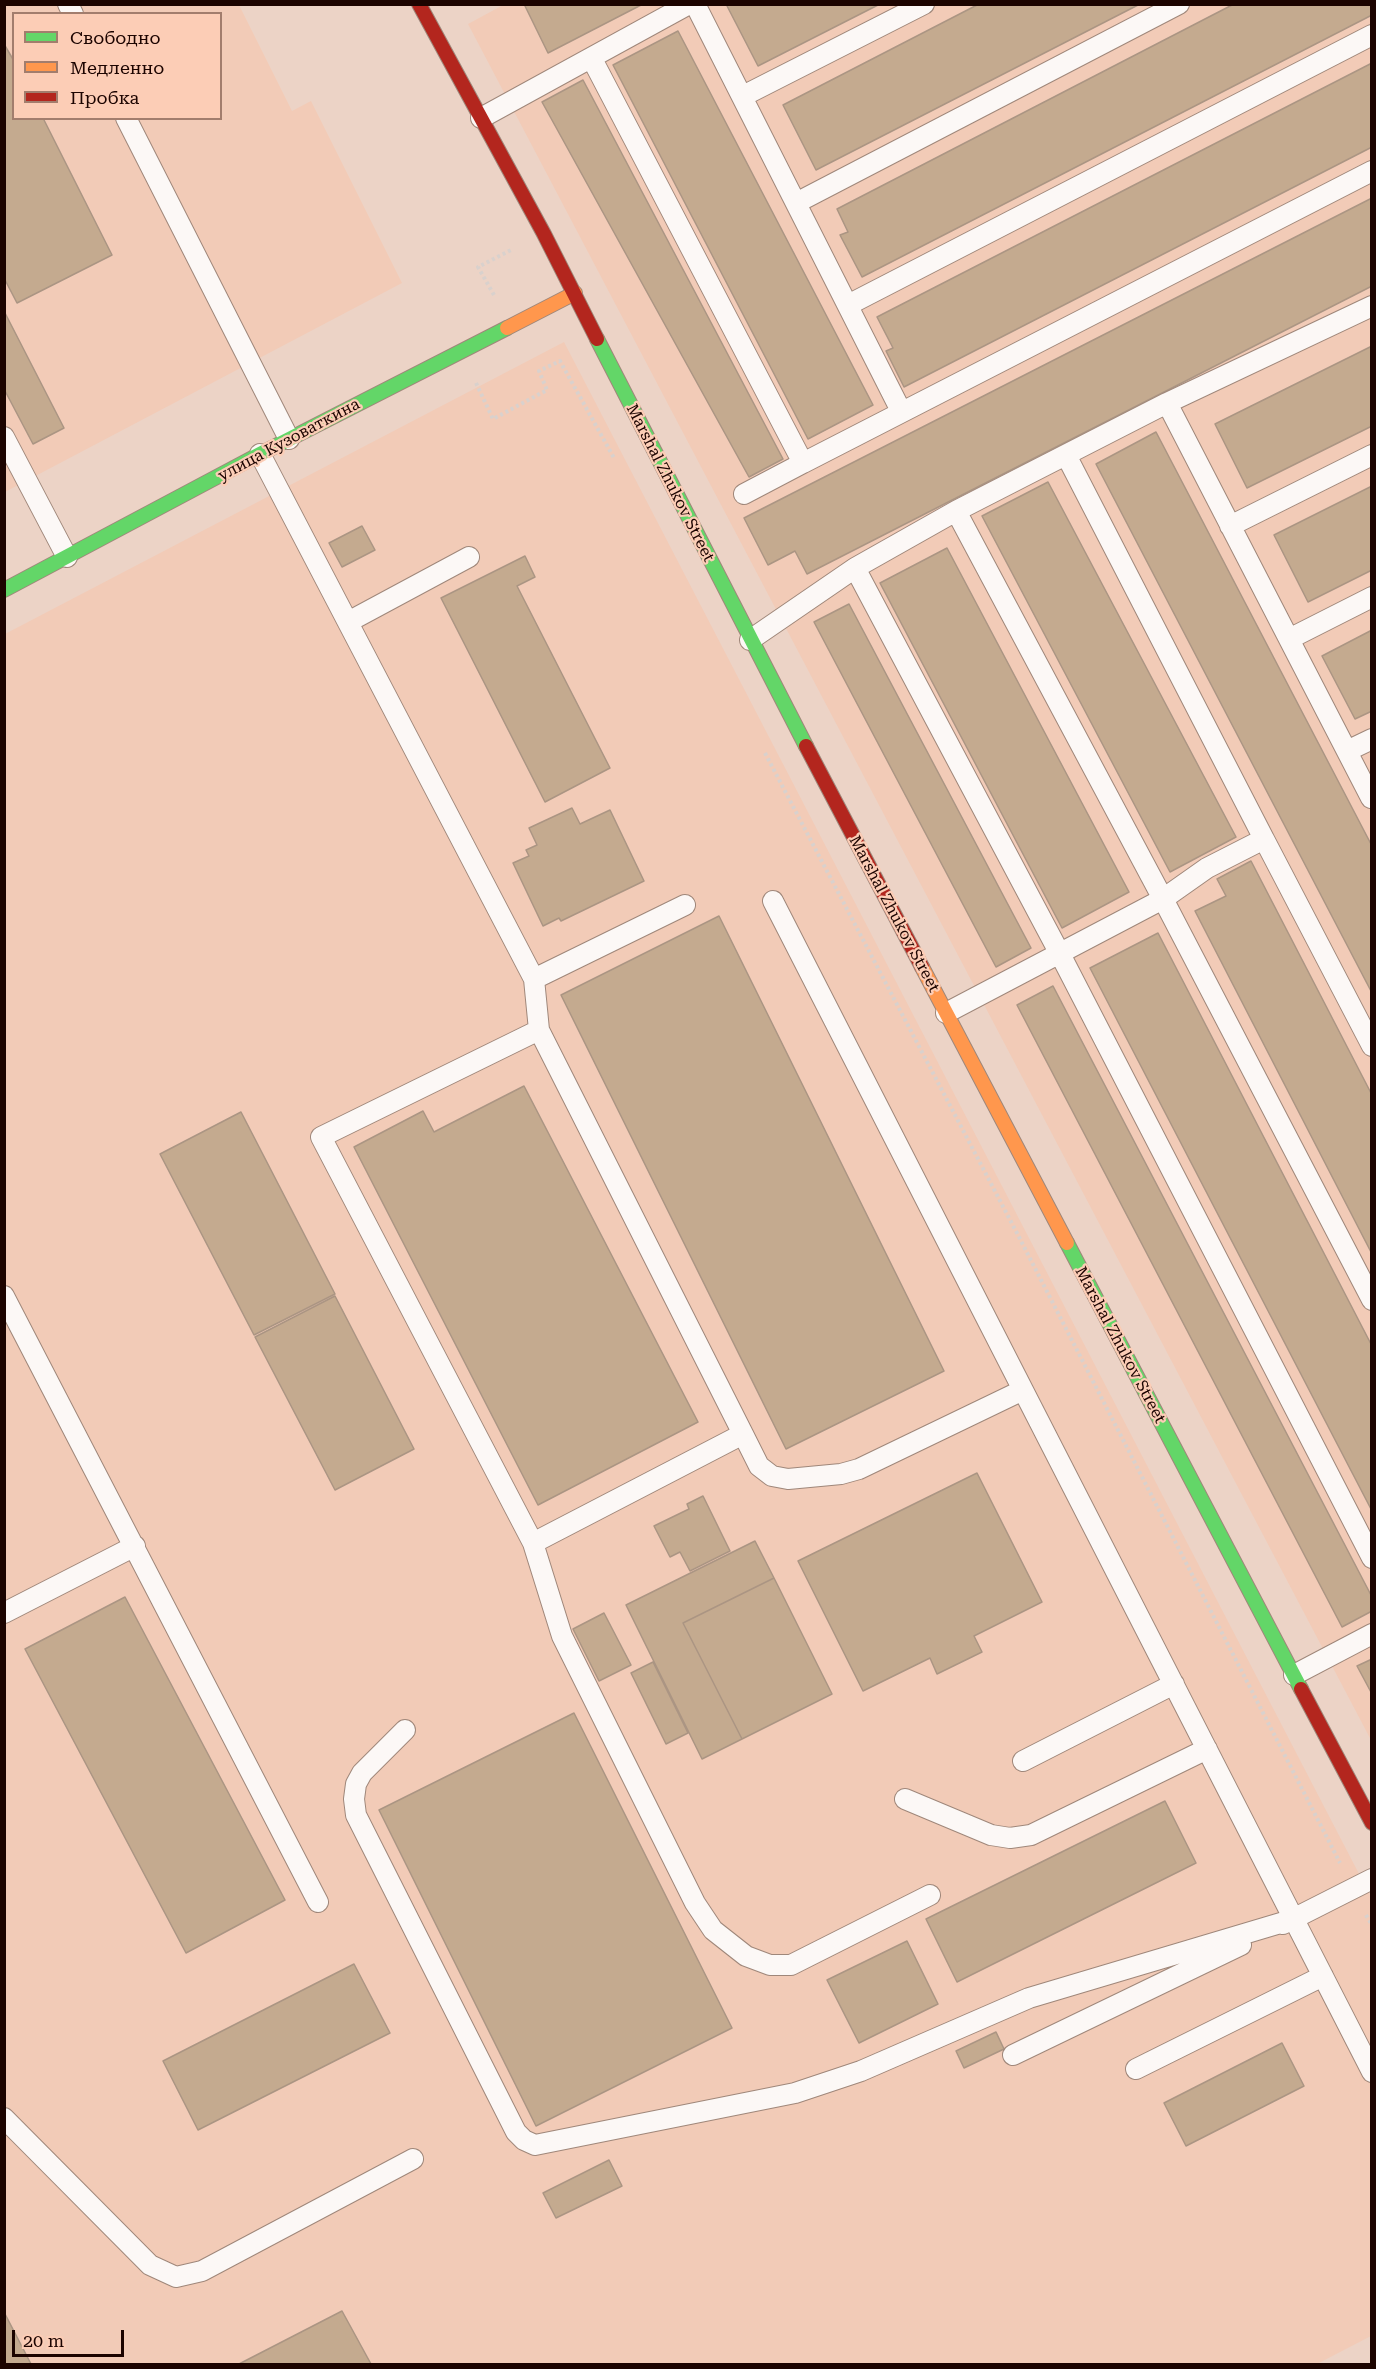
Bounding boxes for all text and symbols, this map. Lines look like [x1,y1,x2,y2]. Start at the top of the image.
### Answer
legend [12,12,222,120]
text: Свободно [70,27,160,48]
text: Медленно [70,57,164,78]
text: Пробка [70,87,139,108]
street label: улица Кузоваткина [215,395,363,485]
street label: Marshal Zhukov Street [622,401,718,565]
street label: Marshal Zhukov Street [845,832,943,996]
street label: Marshal Zhukov Street [1071,1263,1169,1427]
scale bar [15,2318,128,2356]
text: 20 m [23,2330,64,2351]

